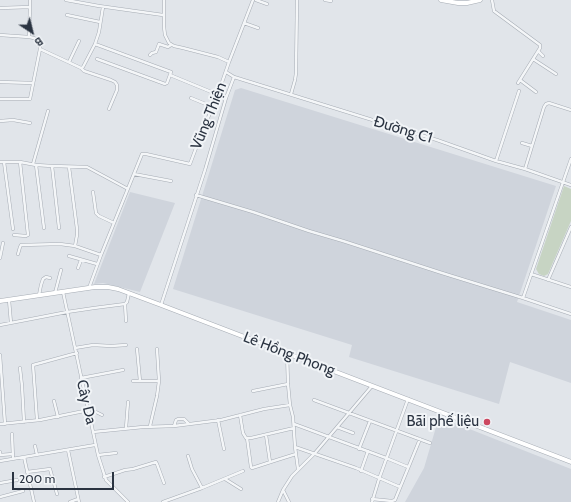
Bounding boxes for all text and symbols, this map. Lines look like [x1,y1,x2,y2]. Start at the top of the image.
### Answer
north arrow [12,12,52,52]
text: B [32,34,46,50]
street label: Vũng Thiện [187,80,231,152]
street label: Đường C1 [371,113,435,147]
street label: Lê Hồng Phong [240,328,338,380]
street label: Cây Da [72,378,100,426]
place label: Bãi phế liệu [406,413,479,431]
marker: Bãi phế liệu [482,417,492,427]
scale bar [14,464,116,490]
text: 200 m [19,471,55,486]

